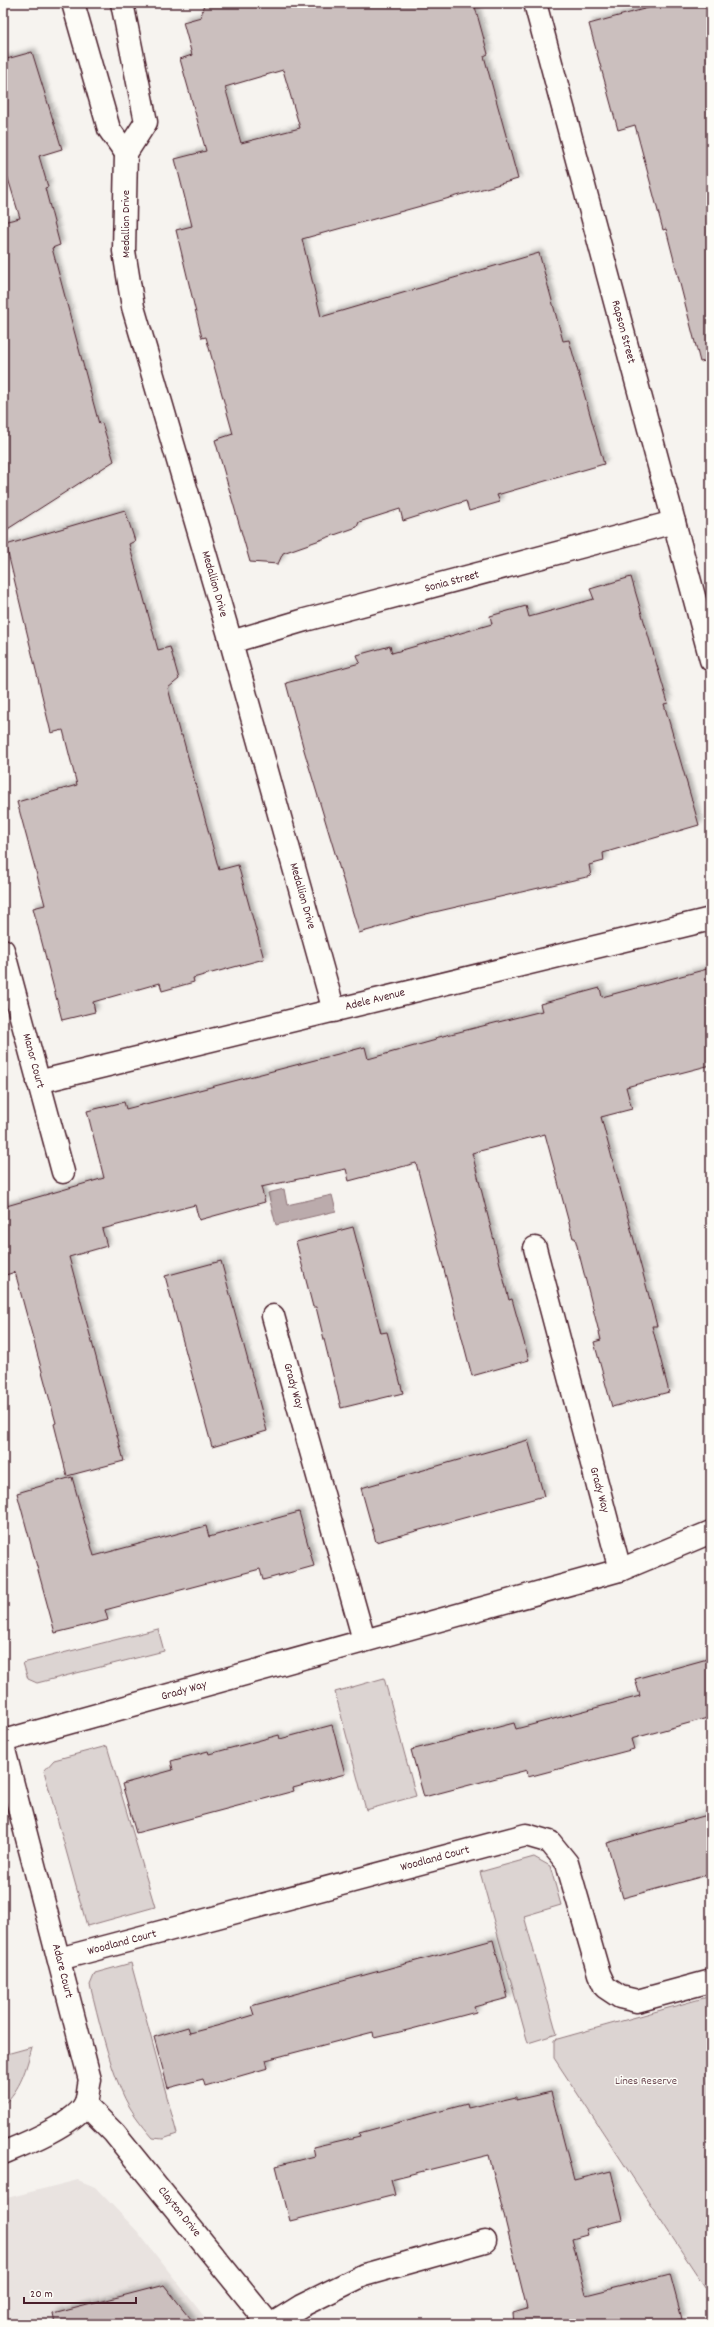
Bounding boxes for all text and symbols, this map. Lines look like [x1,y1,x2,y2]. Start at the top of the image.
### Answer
street label: Medallion Drive [118,190,135,258]
street label: Rapson Street [606,298,640,366]
street label: Medallion Drive [196,549,232,619]
street label: Sonia Street [423,566,482,597]
street label: Medallion Drive [284,861,320,931]
street label: Adele Avenue [343,984,407,1016]
street label: Manor Court [18,1032,49,1091]
street label: Grady Way [278,1361,308,1412]
street label: Grady Way [585,1465,614,1516]
street label: Grady Way [159,1676,210,1706]
street label: Woodland Court [399,1841,472,1876]
street label: Woodland Court [86,1925,159,1960]
street label: Adare Court [47,1942,77,2001]
park label: Lines Reserve [615,2073,677,2090]
street label: Clayton Drive [153,2183,205,2241]
scale bar [24,2279,136,2305]
text: 20 m [30,2286,53,2303]

